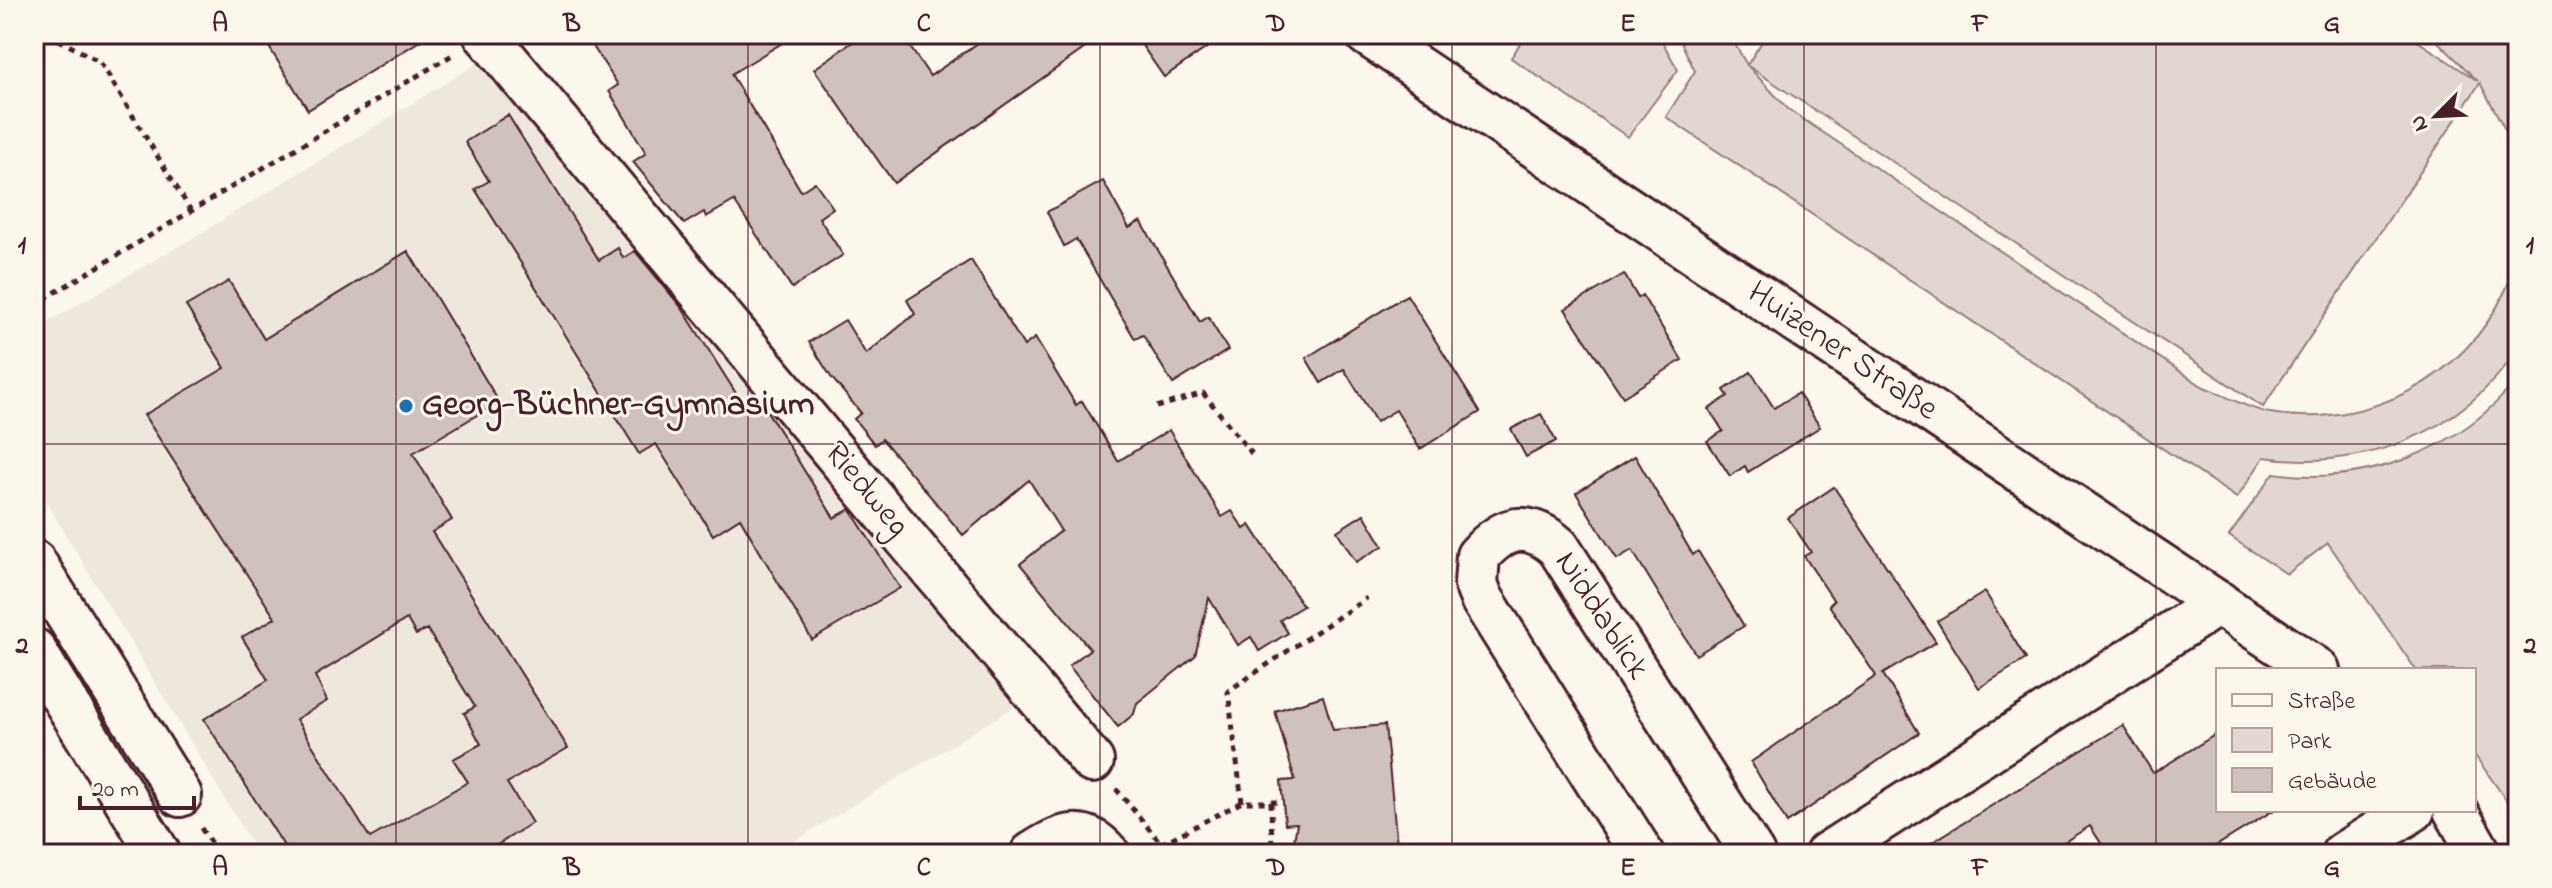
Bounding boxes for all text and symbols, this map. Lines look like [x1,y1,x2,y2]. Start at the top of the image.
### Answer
text: A [212,6,228,44]
text: B [562,6,581,44]
text: C [917,6,931,44]
text: D [1265,6,1286,44]
text: E [1620,6,1636,44]
text: F [1970,6,1989,44]
text: G [2324,6,2340,44]
north arrow [2396,76,2476,156]
text: N [2403,110,2438,136]
text: 1 [18,228,27,266]
text: 1 [2526,228,2535,266]
street label: Huizener Straße [1736,270,1948,435]
place label: Georg-Büchner-Gymnasium [422,381,814,432]
marker: Georg-Büchner-Gymnasium [397,397,415,415]
street label: Riedweg [811,431,921,549]
street label: Niddablick [1541,542,1661,690]
text: 2 [15,628,29,666]
text: 2 [2523,628,2537,666]
legend [2216,668,2476,812]
text: Straße [2288,685,2355,720]
text: Park [2288,725,2332,760]
scale bar [80,760,194,810]
text: Gebäude [2288,765,2377,800]
text: 20 m [92,773,139,808]
text: A [212,850,228,888]
text: B [562,850,581,888]
text: C [917,850,931,888]
text: D [1265,850,1286,888]
text: E [1620,850,1636,888]
text: F [1970,850,1989,888]
text: G [2324,850,2340,888]

